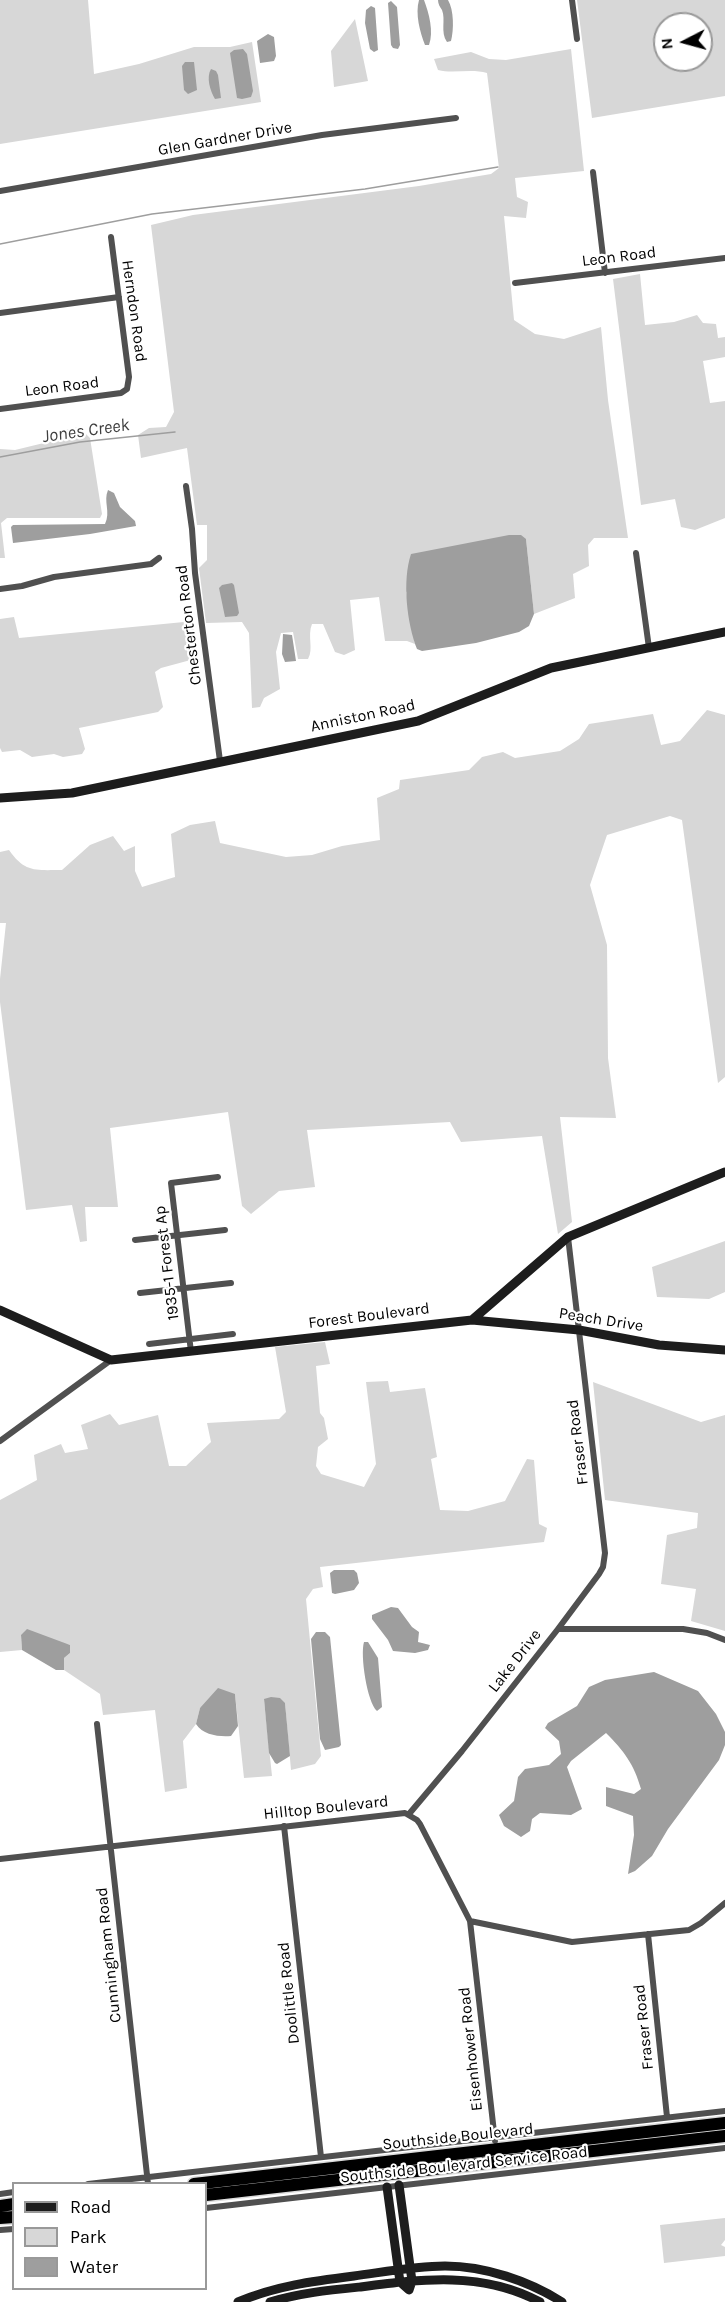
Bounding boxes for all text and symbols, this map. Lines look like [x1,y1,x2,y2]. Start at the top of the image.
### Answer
north arrow [653,12,713,72]
text: N [657,37,677,50]
street label: Glen Gardner Drive [157,118,293,160]
street label: Leon Road [581,243,657,271]
street label: Herndon Road [117,259,151,363]
street label: Leon Road [24,373,100,401]
water label: Jones Creek [41,414,131,448]
street label: Chesterton Road [172,564,206,686]
street label: Anniston Road [309,696,417,736]
street label: 1935-1 Forest Ap [150,1205,184,1321]
street label: Forest Boulevard [307,1299,431,1333]
street label: Peach Drive [558,1304,644,1336]
street label: Fraser Road [563,1398,593,1486]
street label: Lake Drive [484,1626,546,1696]
street label: Hilltop Boulevard [263,1792,389,1824]
street label: Cunningham Road [92,1886,126,2024]
street label: Doolittle Road [274,1941,304,2045]
street label: Fraser Road [630,1983,658,2071]
street label: Eisenhower Road [455,1986,487,2112]
street label: Southside Boulevard [382,2120,534,2154]
street label: Southside Boulevard Service Road [339,2142,589,2188]
legend [12,2182,207,2290]
text: Road [70,2196,111,2218]
text: Park [70,2226,107,2248]
text: Water [70,2256,118,2278]

